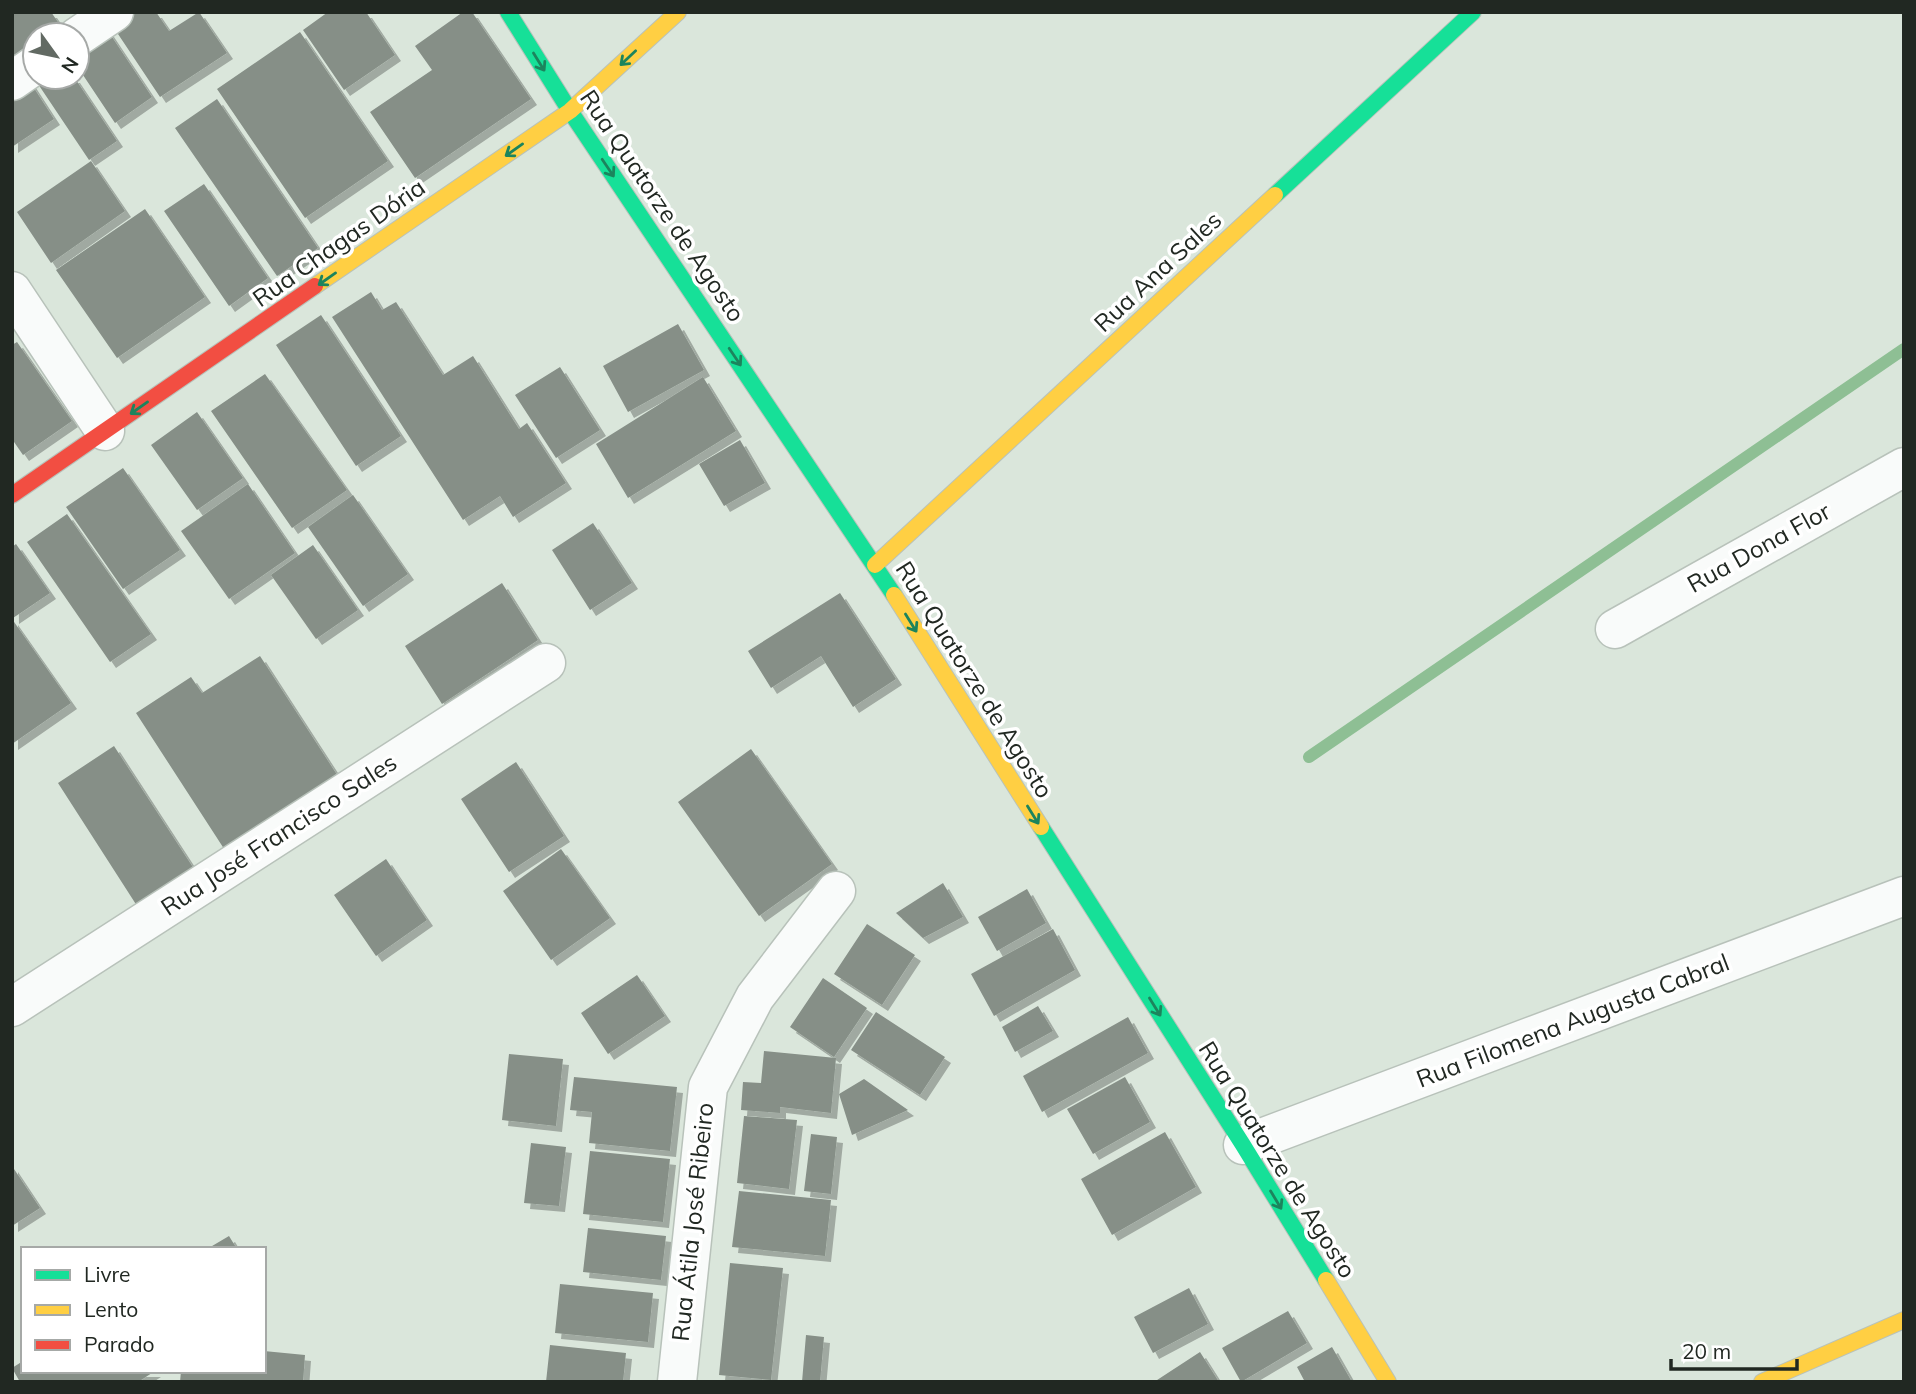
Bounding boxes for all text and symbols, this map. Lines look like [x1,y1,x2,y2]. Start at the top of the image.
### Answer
north arrow [21,21,91,91]
one-way arrow [620,50,637,67]
one-way arrow [533,51,547,71]
text: N [56,53,84,78]
street label: Rua Quatorze de Agosto [574,84,752,327]
one-way arrow [505,143,524,157]
one-way arrow [601,158,616,177]
street label: Rua Chagas Dória [246,172,430,313]
street label: Rua Ana Sales [1087,205,1227,338]
one-way arrow [318,272,337,286]
one-way arrow [728,347,742,366]
one-way arrow [130,401,149,415]
street label: Rua Dona Flor [1682,495,1836,599]
street label: Rua Quatorze de Agosto [890,556,1060,803]
one-way arrow [904,613,919,632]
street label: Rua José Francisco Sales [155,747,402,922]
one-way arrow [1026,805,1041,824]
street label: Rua Filomena Augusta Cabral [1412,946,1733,1094]
one-way arrow [1148,997,1162,1016]
street label: Rua Quatorze de Agosto [1193,1036,1363,1283]
street label: Rua Átila José Ribeiro [665,1101,719,1343]
one-way arrow [1269,1189,1283,1209]
legend [21,1247,266,1373]
text: Livre [84,1261,131,1287]
text: Lento [84,1296,138,1322]
scale bar [1671,1328,1797,1372]
text: Parado [84,1331,154,1357]
text: 20 m [1682,1338,1731,1364]

